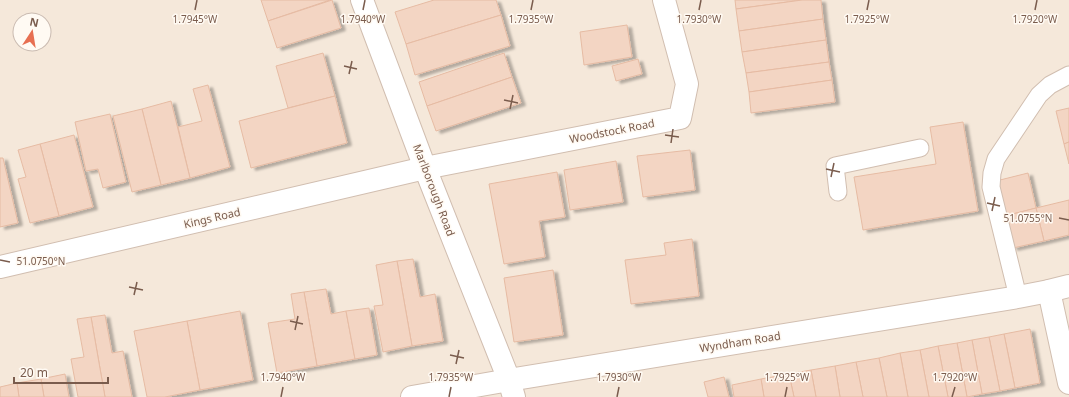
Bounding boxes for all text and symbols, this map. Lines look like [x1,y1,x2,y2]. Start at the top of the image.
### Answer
north arrow [12,12,52,52]
text: 1.7945°W [173,12,218,26]
text: 1.7940°W [341,12,386,26]
text: 1.7935°W [509,12,554,26]
text: 1.7930°W [677,12,722,26]
text: 1.7925°W [845,12,890,26]
text: 1.7920°W [1013,12,1058,26]
text: N [28,13,40,30]
street label: Woodstock Road [568,115,656,146]
street label: Marlborough Road [410,142,459,238]
street label: Kings Road [182,204,242,231]
text: 51.0755°N [1004,211,1052,225]
text: 51.0750°N [17,254,65,268]
street label: Wyndham Road [698,328,782,355]
scale bar [14,359,108,385]
text: 20 m [20,364,48,381]
text: 1.7940°W [261,370,306,384]
text: 1.7935°W [429,370,474,384]
text: 1.7930°W [597,370,642,384]
text: 1.7925°W [765,370,810,384]
text: 1.7920°W [933,370,978,384]

